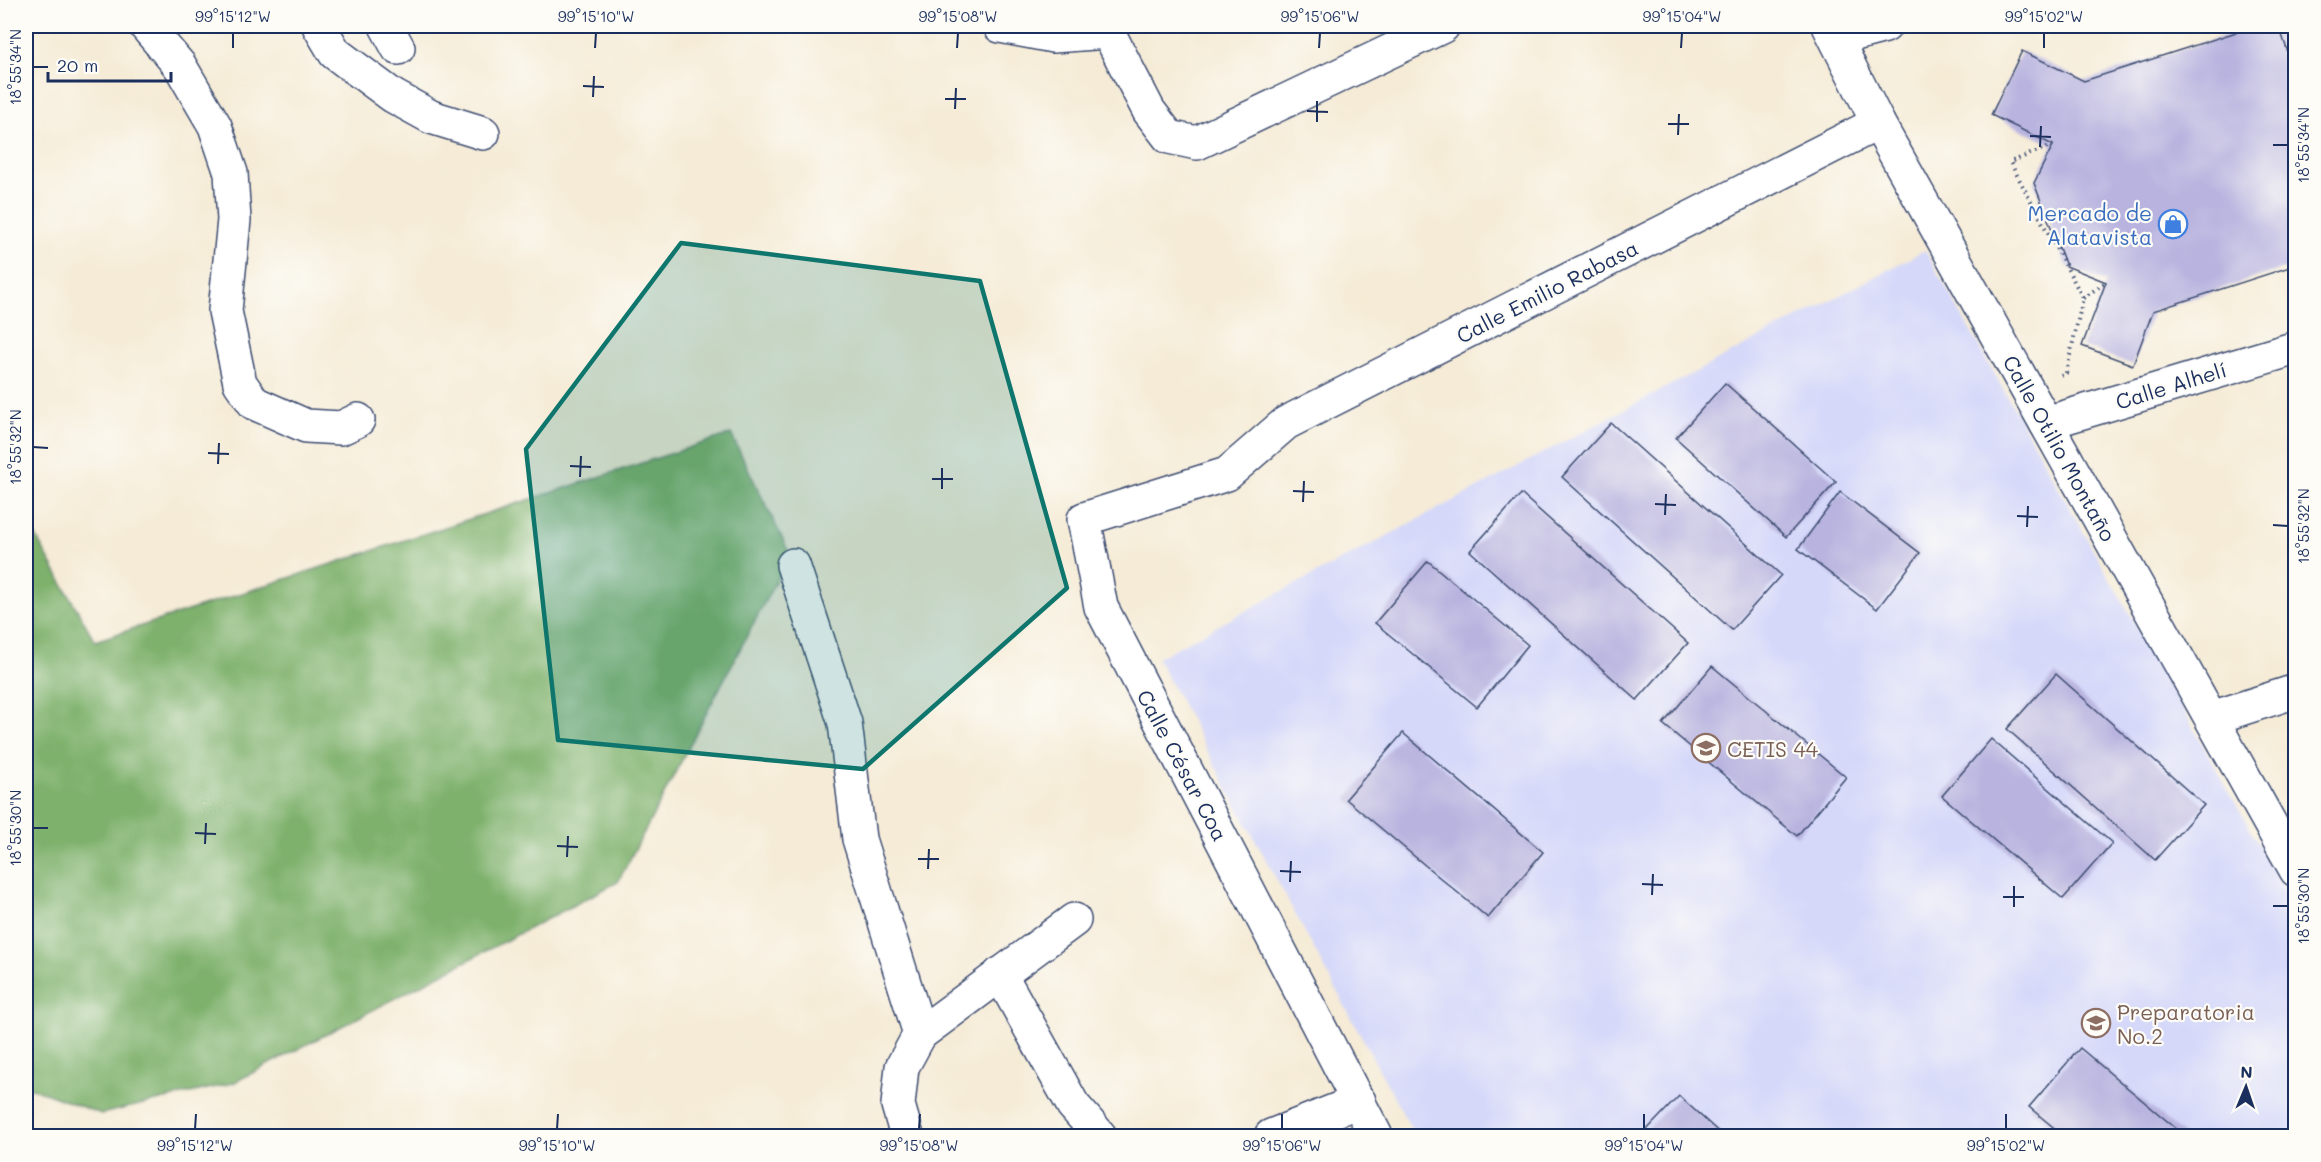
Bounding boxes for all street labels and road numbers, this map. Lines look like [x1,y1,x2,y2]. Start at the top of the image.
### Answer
street label: Calle Emilio Rabasa [1451,233,1643,349]
street label: Calle Otilio Montaño [1998,350,2122,546]
street label: Calle Alhelí [2112,355,2230,415]
street label: Calle César Coa [1132,685,1234,845]

